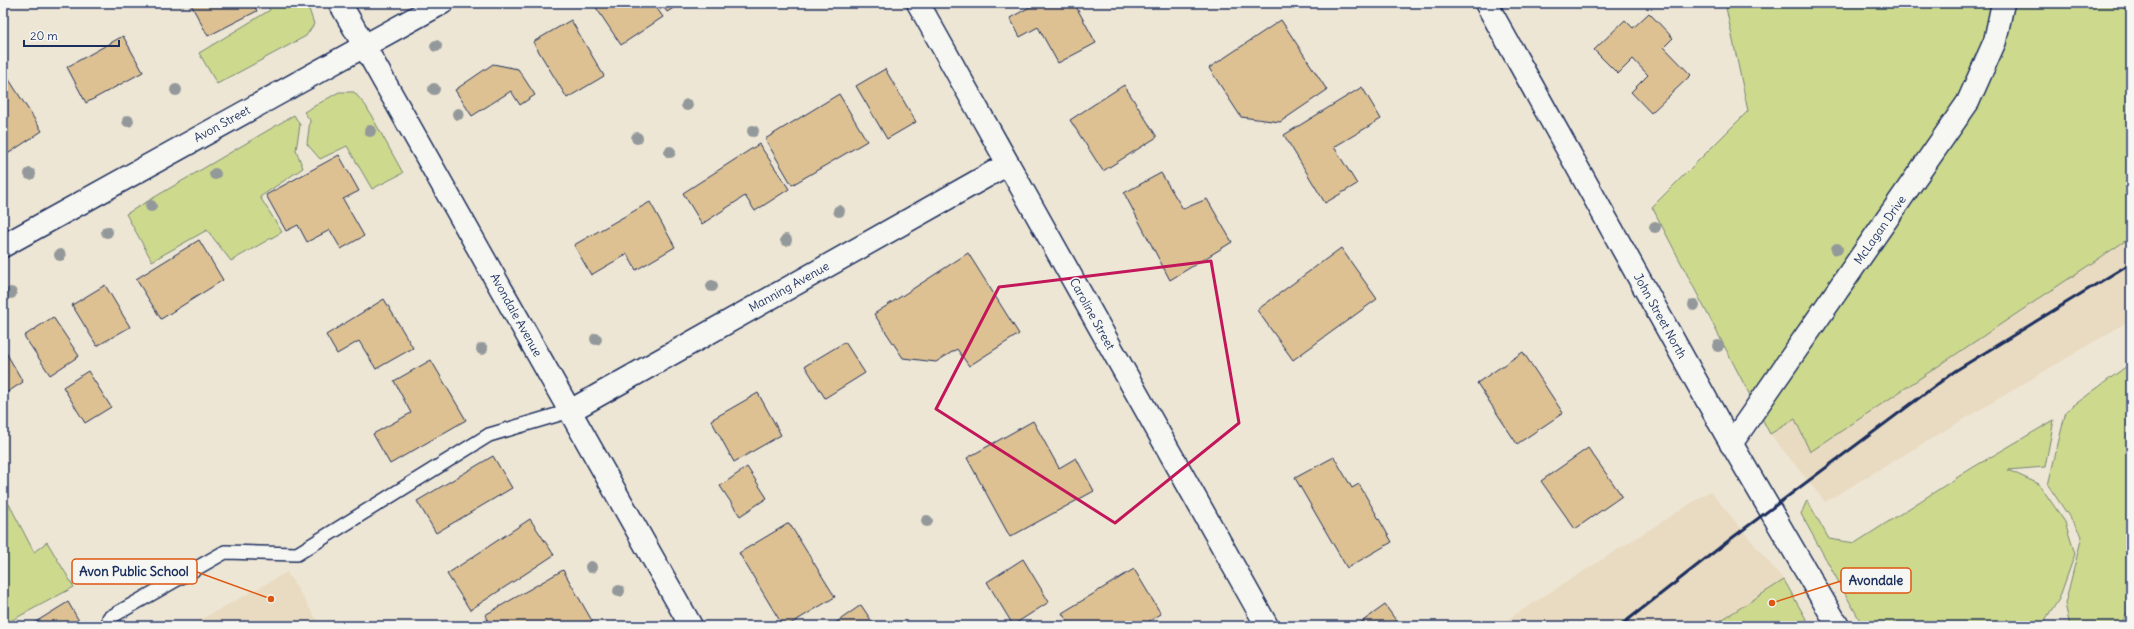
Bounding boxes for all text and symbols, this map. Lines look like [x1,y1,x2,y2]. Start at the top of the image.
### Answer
scale bar [24,22,119,48]
text: 20 m [30,28,58,43]
street label: Avon Street [191,102,253,145]
street label: McLagan Drive [1850,192,1909,267]
street label: Manning Avenue [746,258,832,315]
street label: Avondale Avenue [487,270,546,359]
street label: John Street North [1631,270,1690,361]
street label: Caroline Street [1067,275,1118,352]
callout: Avon Public School [72,559,197,584]
text: Avon Public School [79,563,189,580]
callout: Avondale [1841,568,1911,593]
text: Avondale [1849,572,1903,589]

